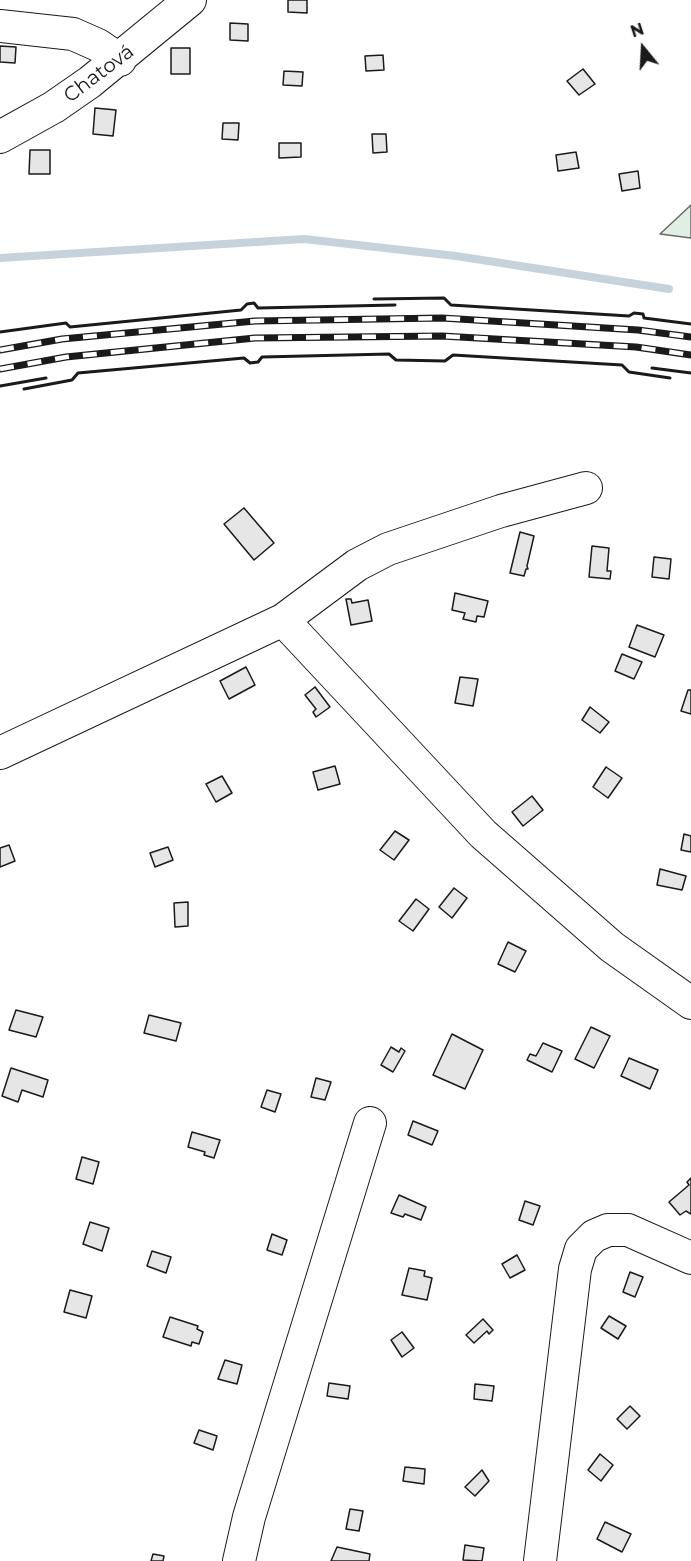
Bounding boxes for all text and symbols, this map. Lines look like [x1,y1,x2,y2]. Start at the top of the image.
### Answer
north arrow [613,18,673,78]
text: N [628,19,646,41]
street label: Chatová [59,40,139,108]

